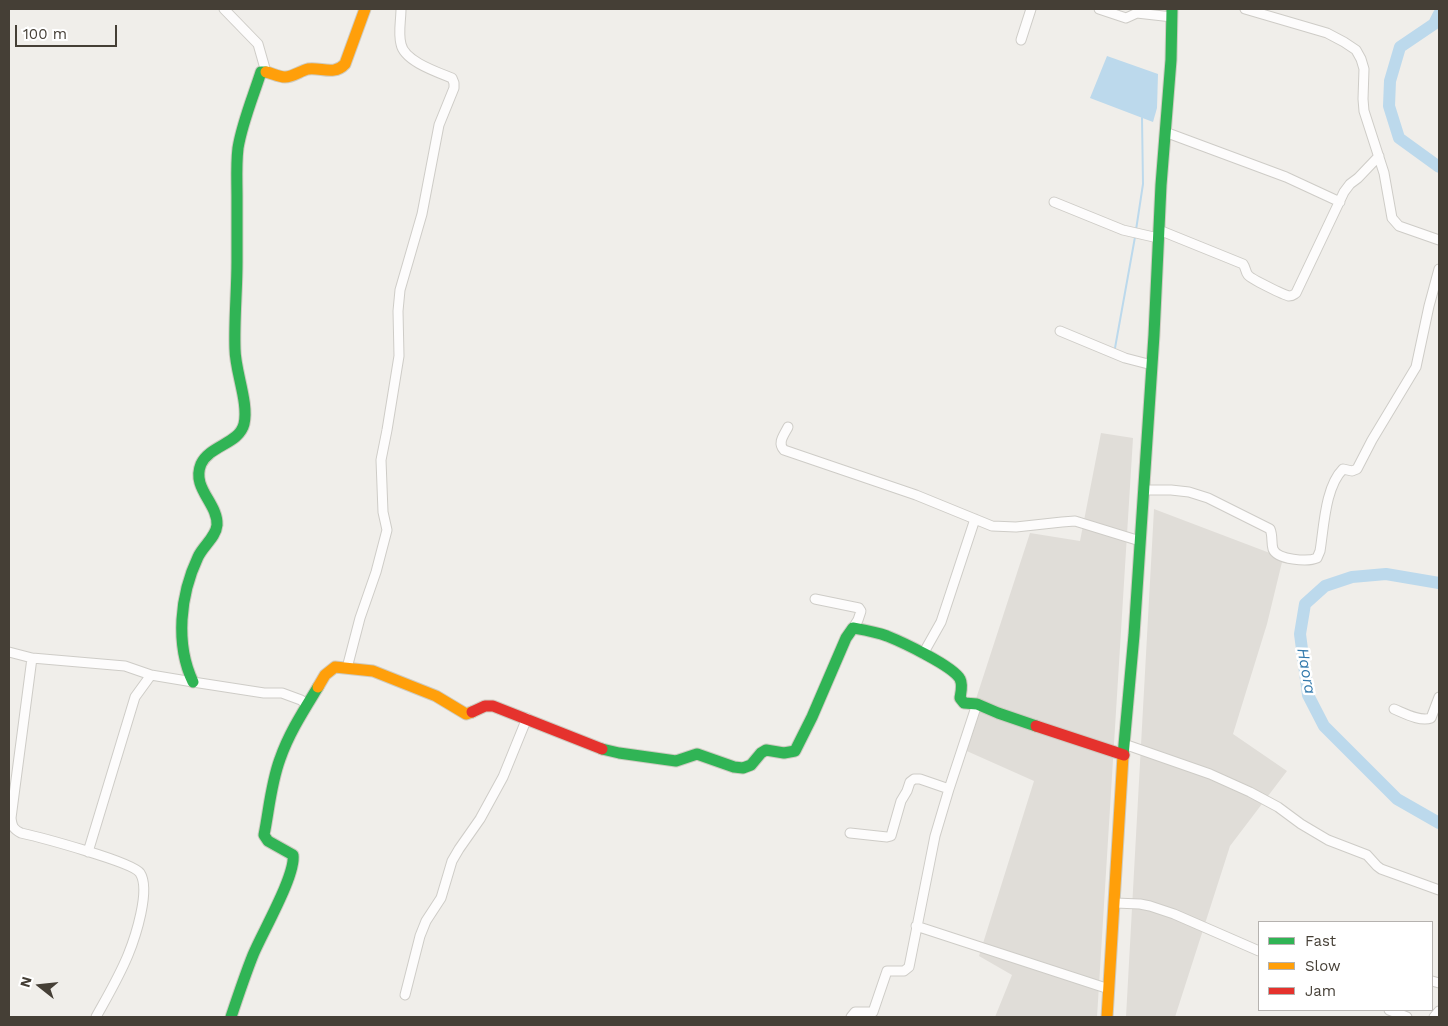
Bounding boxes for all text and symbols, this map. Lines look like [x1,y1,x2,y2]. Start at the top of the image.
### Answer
scale bar [18,15,120,47]
text: 100 m [23,25,67,43]
water label: Haora [1293,646,1319,696]
legend [1258,921,1433,1011]
text: Fast [1305,932,1336,950]
text: Slow [1305,957,1341,975]
north arrow [15,961,65,1011]
text: N [16,975,35,989]
text: Jam [1305,982,1336,1000]

